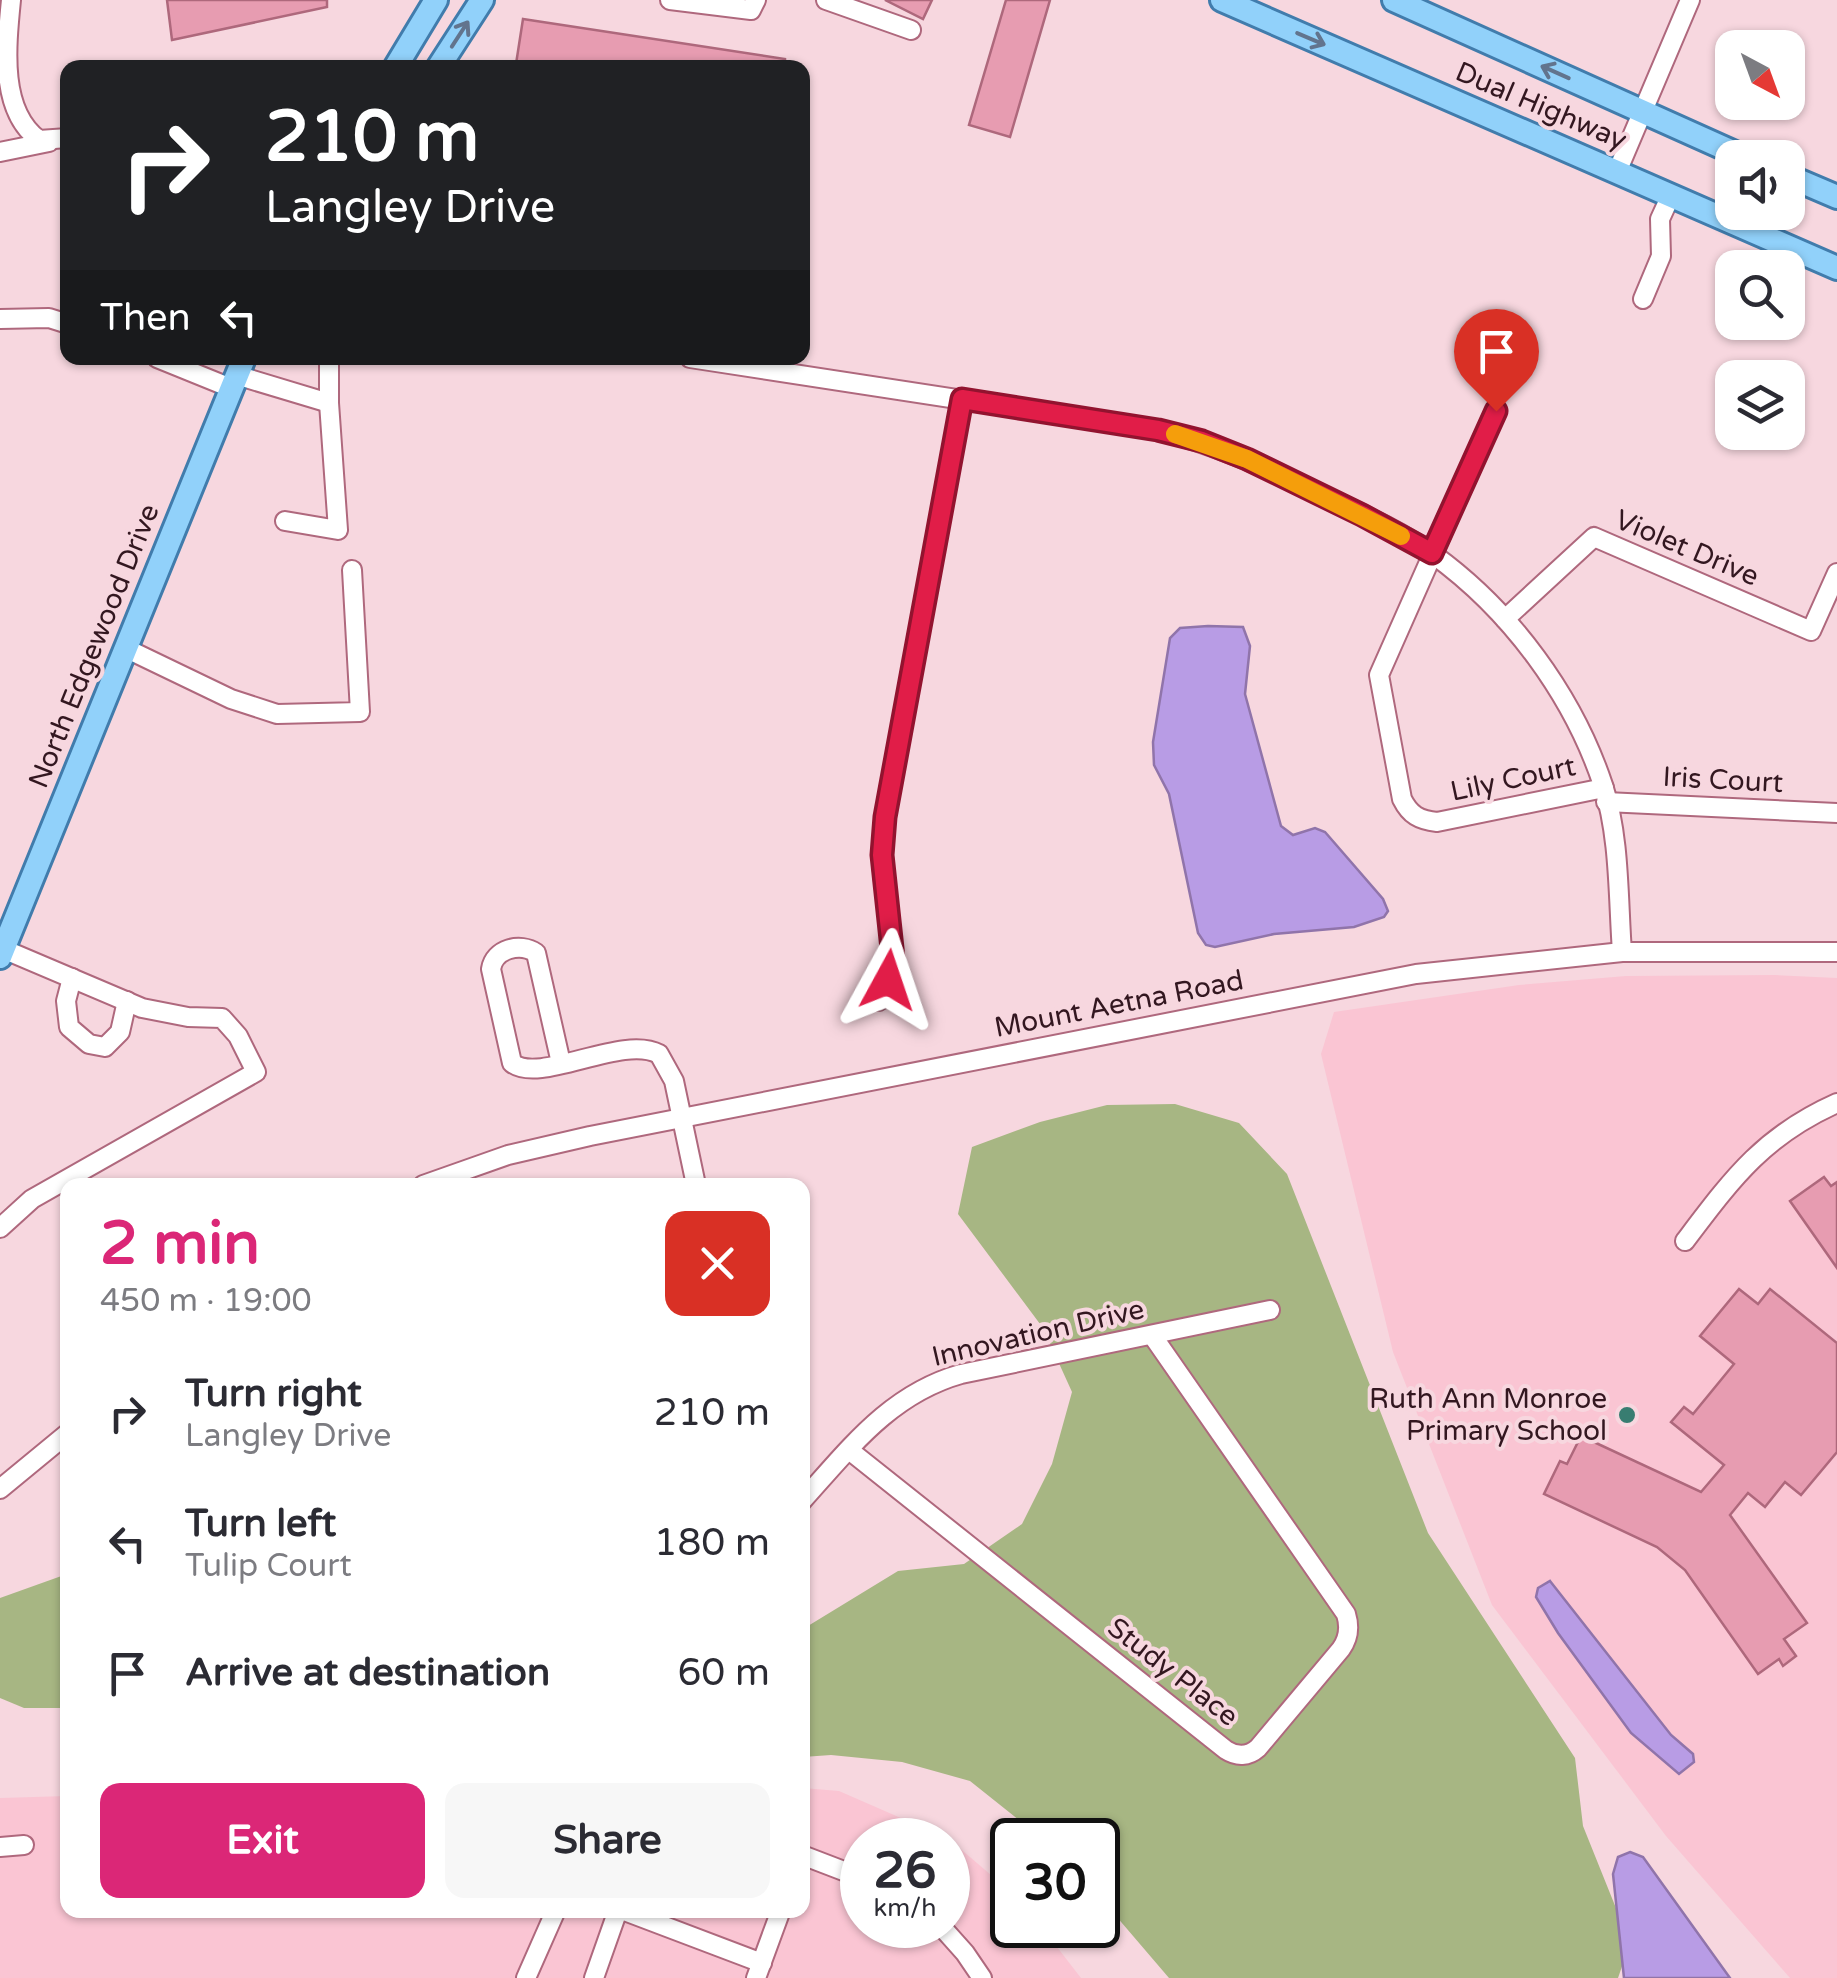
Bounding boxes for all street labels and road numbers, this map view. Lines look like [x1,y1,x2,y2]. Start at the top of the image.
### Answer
street label: Dual Highway [1450,55,1632,157]
street label: North Edgewood Drive [21,499,167,793]
street label: Violet Drive [1610,502,1764,594]
street label: Lily Court [1447,749,1579,809]
street label: Iris Court [1662,760,1784,800]
street label: Mount Aetna Road [992,963,1246,1045]
street label: Innovation Drive [929,1292,1147,1374]
street label: Study Place [1101,1610,1245,1734]

